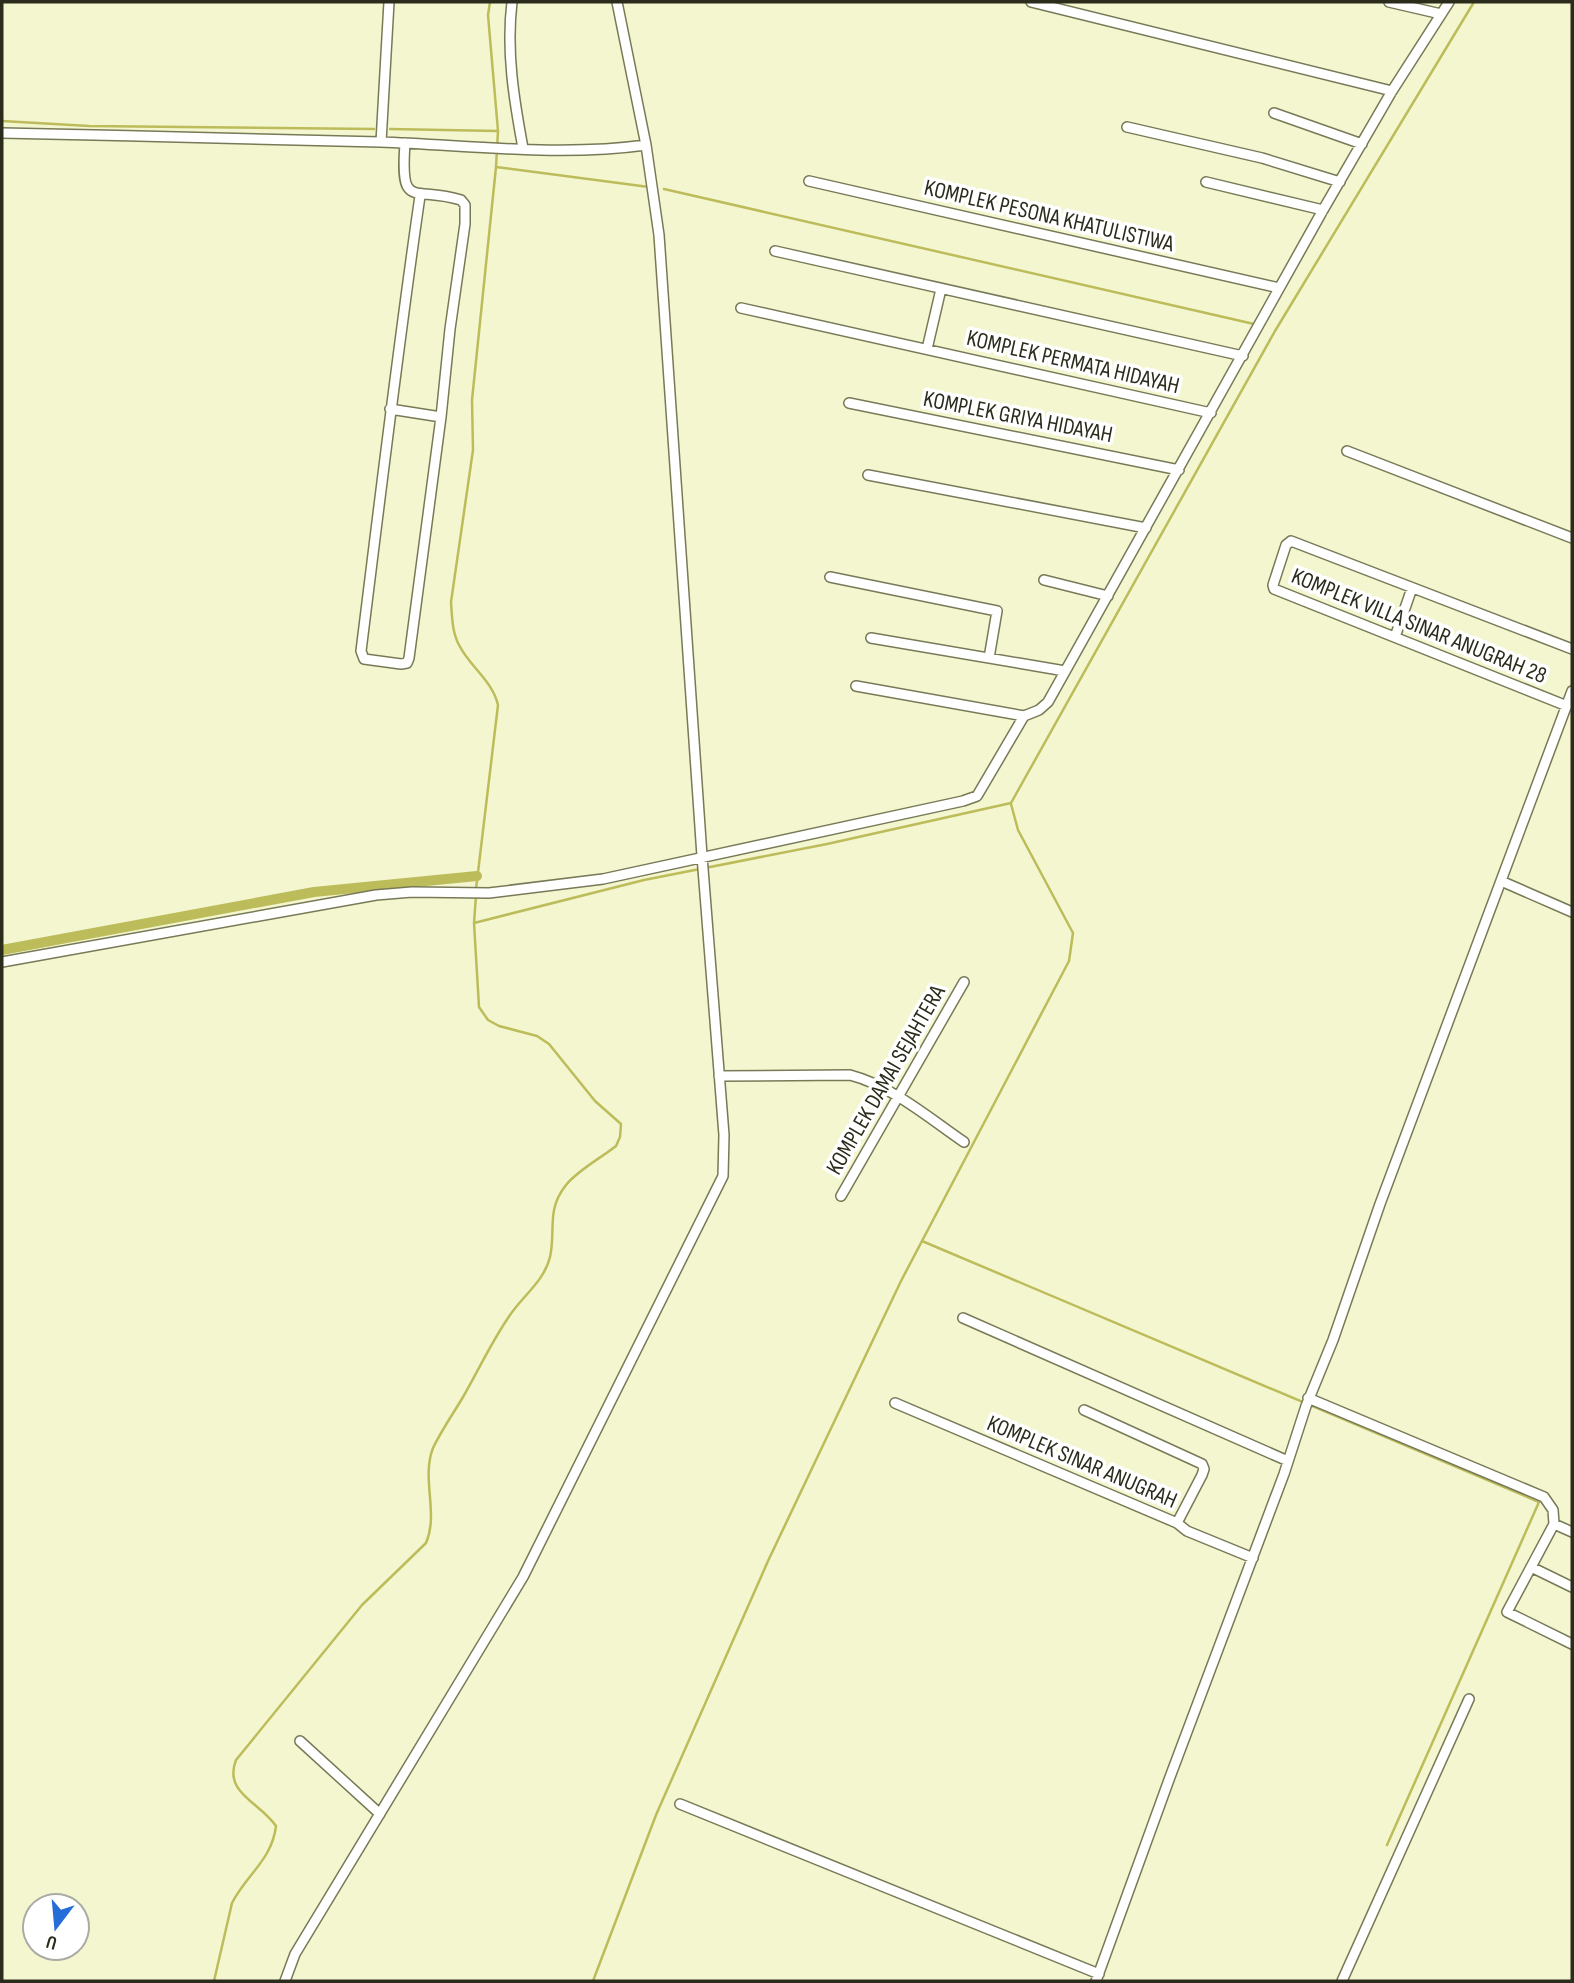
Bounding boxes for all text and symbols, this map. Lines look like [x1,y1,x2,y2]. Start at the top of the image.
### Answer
street label: KOMPLEK PESONA KHATULISTIWA [922,174,1177,258]
street label: KOMPLEK PERMATA HIDAYAH [964,324,1182,400]
street label: KOMPLEK GRIYA HIDAYAH [921,385,1115,449]
street label: KOMPLEK VILLA SINAR ANUGRAH 28 [1287,562,1551,690]
street label: KOMPLEK DAMAI SEJAHTERA [820,980,952,1180]
street label: KOMPLEK SINAR ANUGRAH [983,1409,1181,1515]
north arrow [21,1892,91,1962]
text: U [44,1929,60,1954]

